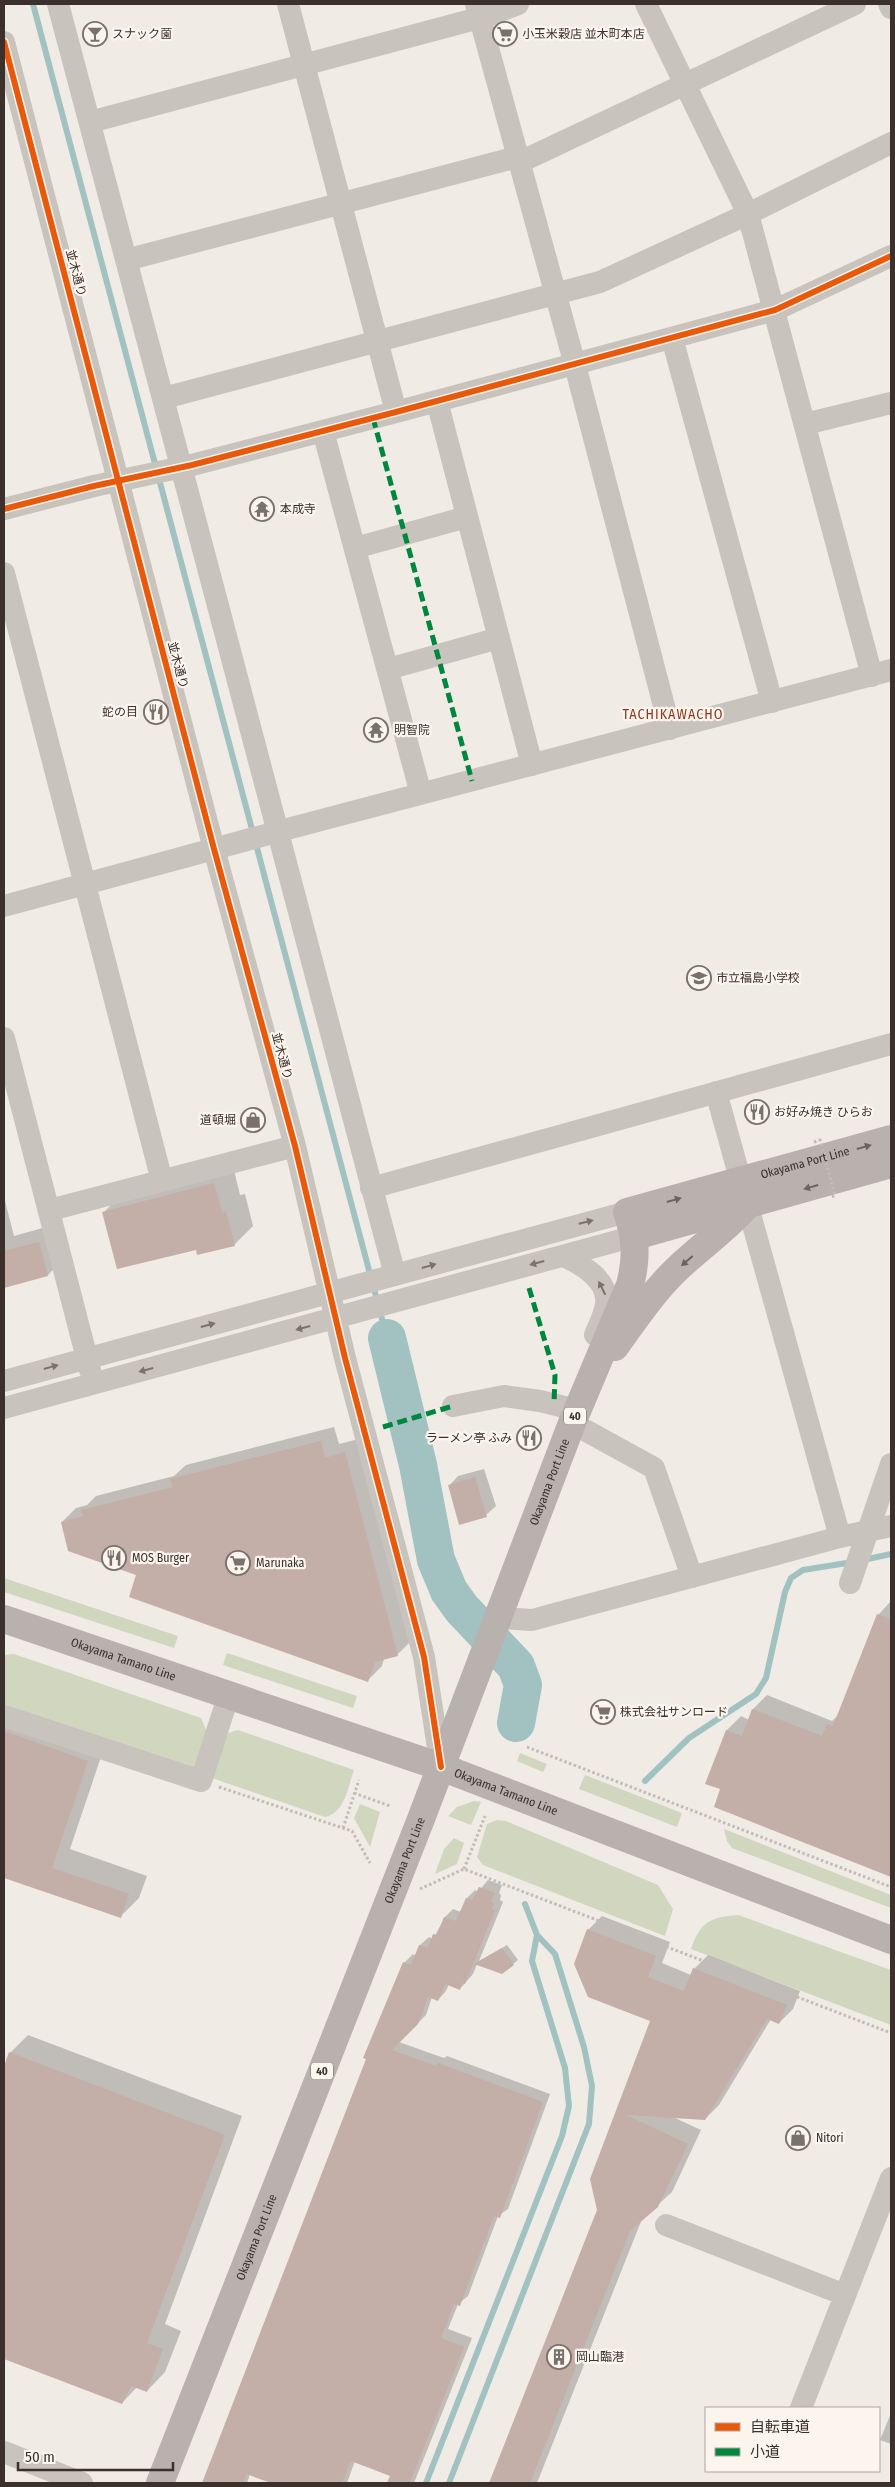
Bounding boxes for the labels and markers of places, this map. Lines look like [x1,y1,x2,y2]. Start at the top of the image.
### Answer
bar icon: スナック薗 [82,21,108,47]
supermarket icon: 小玉米穀店 並木町本店 [492,21,518,47]
place label: スナック薗 [112,27,172,41]
place label: 小玉米穀店 並木町本店 [522,27,645,41]
temple icon: 本成寺 [249,496,275,522]
place label: 本成寺 [280,502,316,516]
restaurant icon: 蛇の目 [143,699,169,725]
place label: 蛇の目 [102,705,138,719]
temple icon: 明智院 [363,717,389,743]
place label: 明智院 [394,723,430,737]
school or university icon: 市立福島小学校 [686,965,712,991]
place label: 市立福島小学校 [716,971,800,985]
restaurant icon: お好み焼き ひらお [744,1099,770,1125]
place label: お好み焼き ひらお [774,1105,873,1119]
shop icon: 道頓堀 [240,1107,266,1133]
place label: 道頓堀 [200,1113,236,1127]
restaurant icon: ラーメン亭 ふみ [516,1425,542,1451]
place label: ラーメン亭 ふみ [426,1431,512,1445]
restaurant icon: MOS Burger [101,1545,127,1571]
supermarket icon: Marunaka [225,1550,251,1576]
place label: MOS Burger [132,1551,190,1565]
place label: Marunaka [256,1556,304,1570]
supermarket icon: 株式会社サンロード [590,1699,616,1725]
place label: 株式会社サンロード [620,1705,728,1719]
shop icon: Nitori [785,2125,811,2151]
place label: Nitori [816,2131,844,2145]
building icon: 岡山臨港 [546,2344,572,2370]
place label: 岡山臨港 [576,2350,624,2364]

